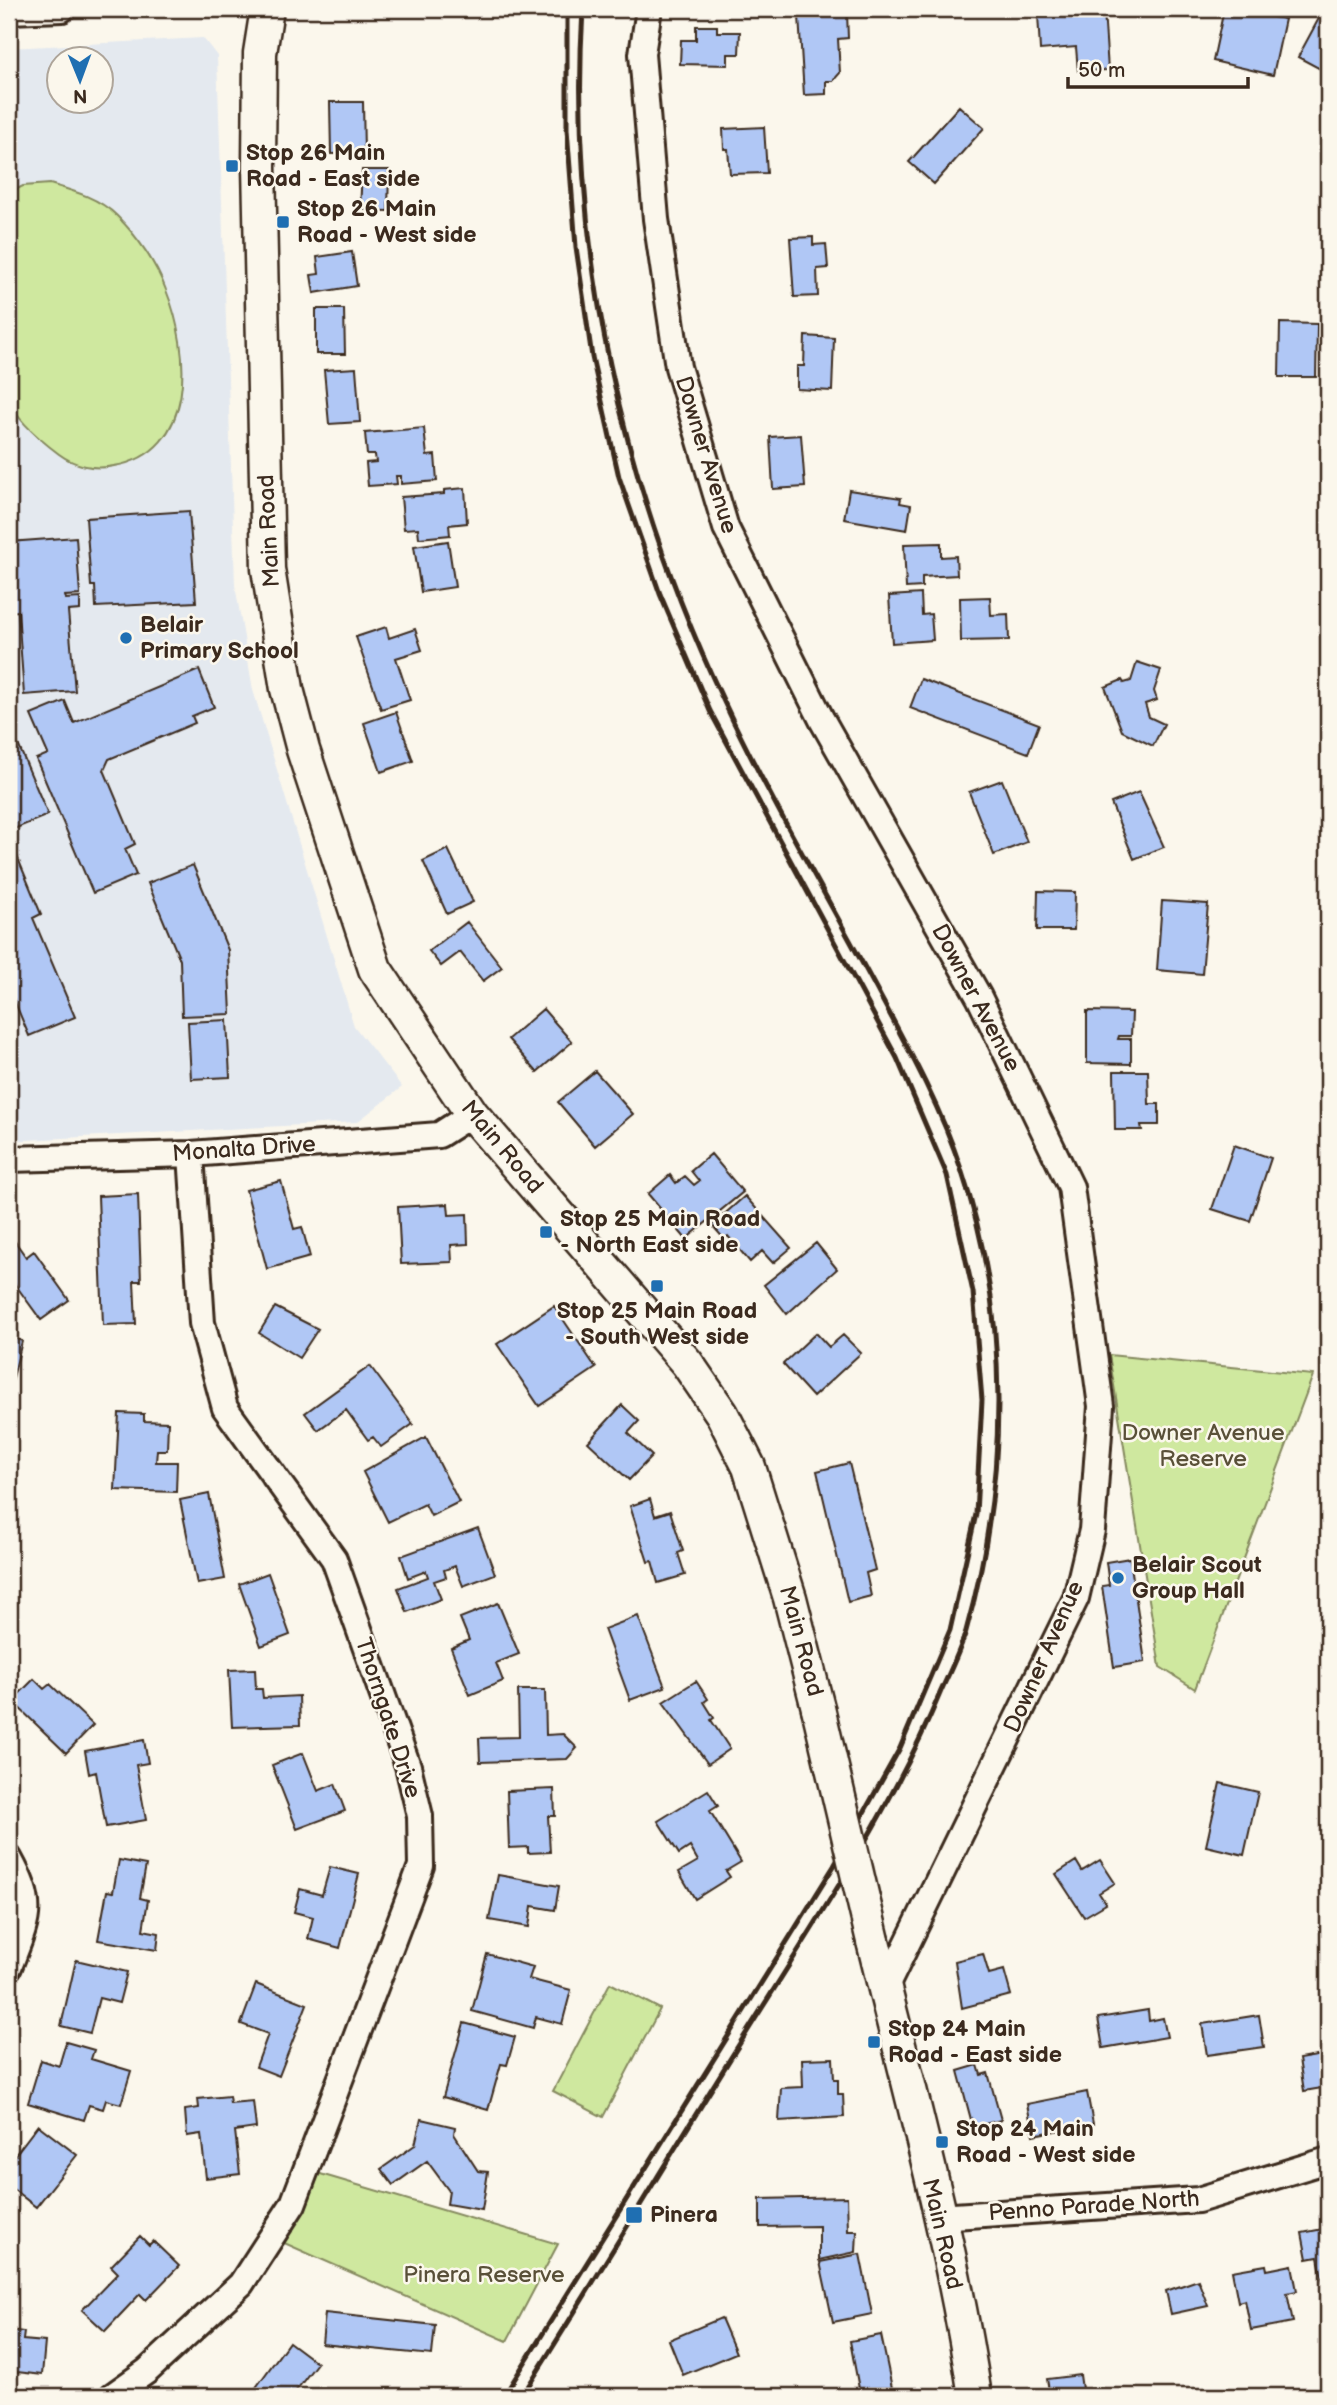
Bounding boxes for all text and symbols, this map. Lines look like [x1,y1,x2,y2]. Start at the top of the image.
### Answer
north arrow [46,46,116,116]
scale bar [1068,46,1248,90]
text: 50 m [1078,58,1125,83]
text: N [73,84,88,107]
place label: Stop 26 Main Road - East side [246,139,420,193]
marker: Stop 26 Main Road - East side [224,158,240,174]
place label: Stop 26 Main Road - West side [297,195,476,249]
marker: Stop 26 Main Road - West side [275,214,291,230]
street label: Downer Avenue [669,373,743,537]
street label: Main Road [252,474,286,588]
place label: Belair Primary School [140,611,299,665]
marker: Belair Primary School [118,630,134,646]
street label: Downer Avenue [925,919,1027,1077]
street label: Main Road [455,1095,549,1199]
street label: Monalta Drive [171,1130,317,1168]
place label: Stop 25 Main Road - North East side [560,1205,760,1259]
marker: Stop 25 Main Road - North East side [538,1224,554,1240]
marker: Stop 25 Main Road - South West side [649,1278,665,1294]
place label: Stop 25 Main Road - South West side [557,1297,757,1351]
park label: Downer Avenue Reserve [1121,1419,1285,1473]
place label: Belair Scout Group Hall [1132,1551,1262,1605]
marker: Belair Scout Group Hall [1110,1570,1126,1586]
street label: Downer Avenue [998,1577,1090,1737]
street label: Main Road [773,1583,829,1699]
street label: Thorngate Drive [349,1634,427,1802]
place label: Stop 24 Main Road - East side [888,2015,1062,2069]
marker: Stop 24 Main Road - East side [866,2034,882,2050]
place label: Stop 24 Main Road - West side [956,2115,1135,2169]
marker: Stop 24 Main Road - West side [934,2134,950,2150]
street label: Main Road [916,2176,968,2292]
street label: Penno Parade North [987,2185,1201,2227]
place label: Pinera [650,2201,718,2229]
marker: Pinera [624,2205,644,2225]
park label: Pinera Reserve [403,2261,565,2289]

